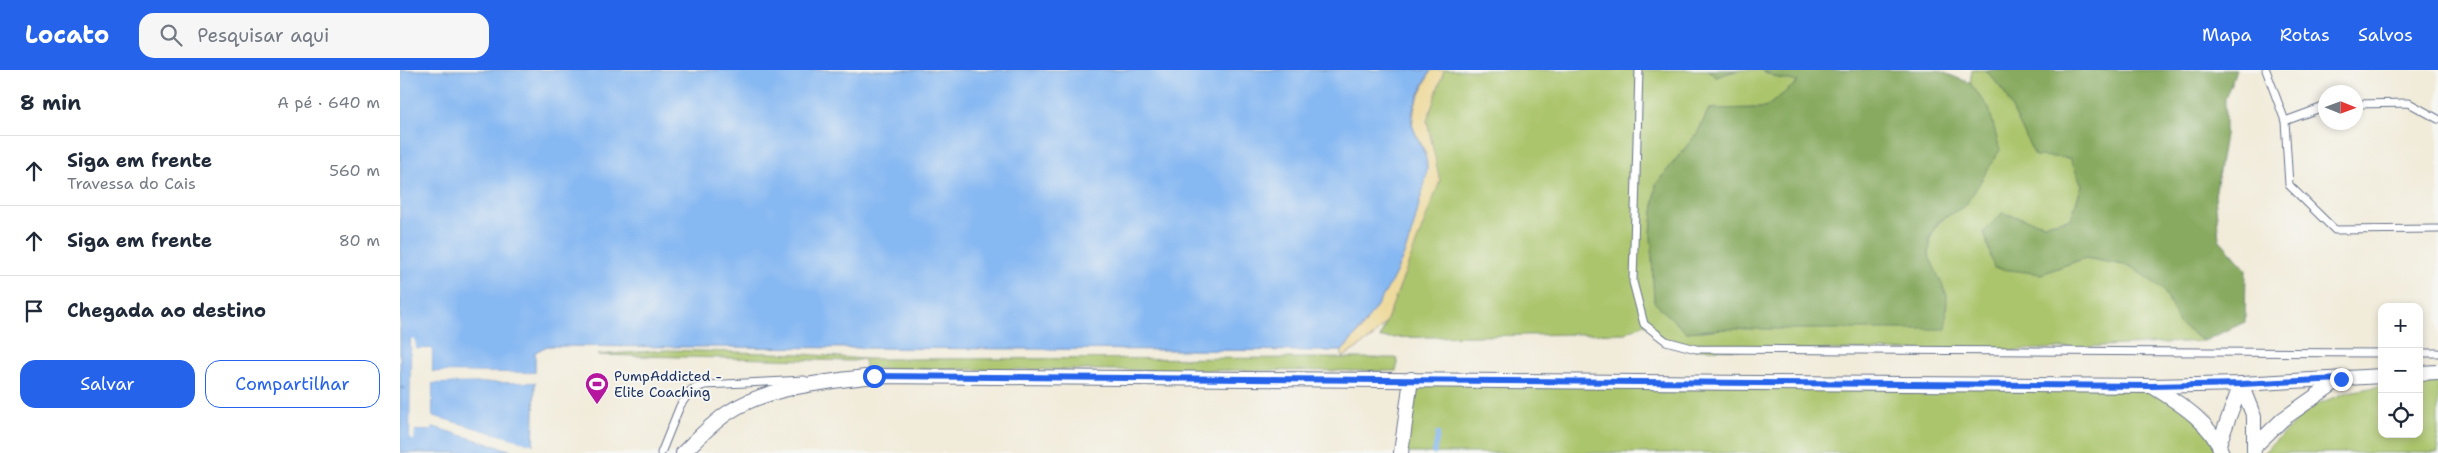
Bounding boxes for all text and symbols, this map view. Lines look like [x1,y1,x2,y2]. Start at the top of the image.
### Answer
search box [139,13,489,58]
text: Locato [25,19,109,51]
icon: search [157,21,185,49]
text: Pesquisar aqui [197,23,329,48]
text: Mapa [2202,23,2252,47]
text: Rotas [2280,23,2330,47]
text: Salvos [2358,23,2413,47]
north arrow [2318,85,2363,130]
text: 8 min [20,89,81,117]
text: A pé · 640 m [277,92,380,113]
text: Siga em frente [67,148,212,173]
icon: ahead [20,157,48,185]
text: 560 m [329,160,380,181]
text: Travessa do Cais [67,173,196,194]
icon: ahead [20,227,48,255]
text: Siga em frente [67,228,212,253]
text: 80 m [339,230,380,251]
icon: arrive [20,297,48,325]
text: Chegada ao destino [67,298,266,323]
map controls [2378,303,2423,438]
button: + [2378,303,2423,348]
button: − [2378,348,2423,393]
button: Salvar [20,360,195,408]
button: Compartilhar [205,360,380,408]
route start [863,365,886,388]
place label: PumpAddicted - Elite Coaching [614,367,722,401]
route end [2330,368,2353,391]
sports icon: PumpAddicted - Elite Coaching [584,371,610,405]
button: locate [2378,393,2423,438]

